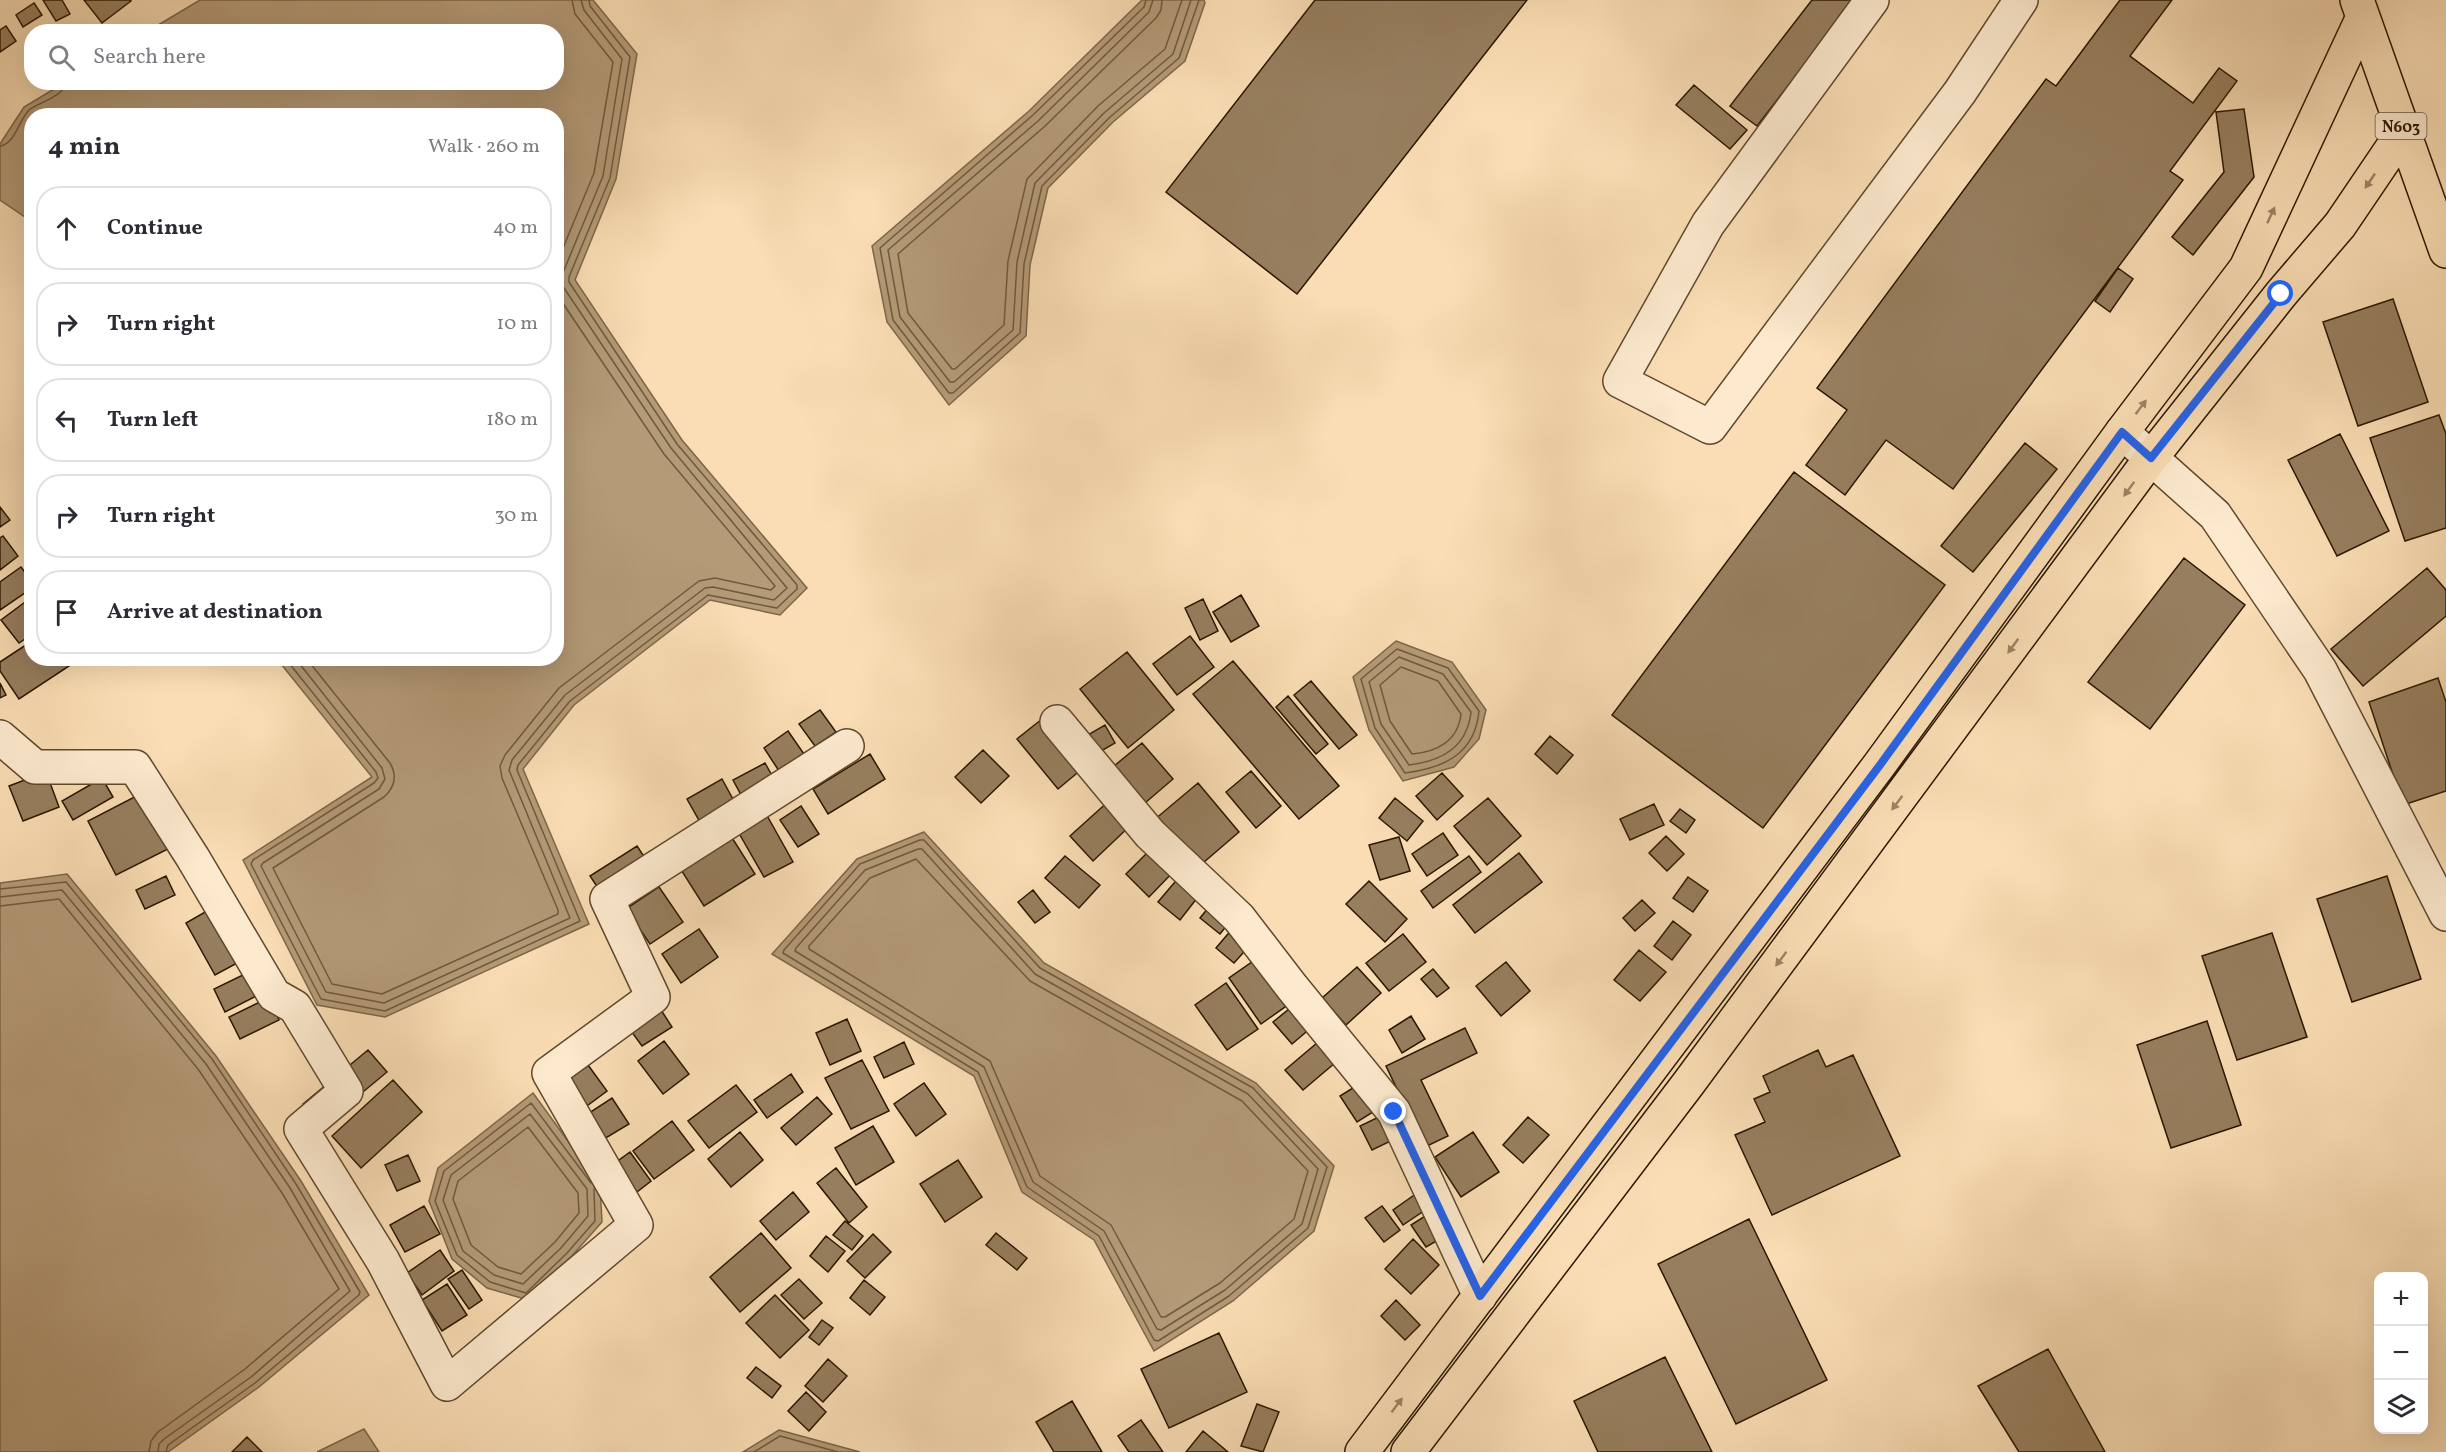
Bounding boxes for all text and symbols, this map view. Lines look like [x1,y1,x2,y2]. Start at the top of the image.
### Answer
search box [24,24,564,90]
icon: search [45,41,78,74]
text: Search here [93,42,206,73]
road number: N603 [2376,113,2426,139]
text: 4 min [48,129,120,165]
text: Walk · 260 m [428,133,540,161]
one-way arrow [2364,172,2376,188]
one-way arrow [2266,206,2275,223]
icon: ahead [50,212,83,245]
text: Continue [107,213,203,244]
text: 40 m [493,214,538,242]
route start [2267,280,2293,306]
icon: right [50,308,83,341]
text: Turn right [107,309,215,340]
text: 10 m [497,310,538,338]
one-way arrow [2134,399,2147,415]
icon: left [50,404,83,437]
text: Turn left [107,405,198,436]
text: 180 m [486,406,538,434]
one-way arrow [2123,481,2135,496]
icon: right [50,500,83,533]
text: Turn right [107,501,215,532]
text: 30 m [494,502,538,530]
icon: arrive [50,596,83,629]
text: Arrive at destination [107,597,323,628]
one-way arrow [2007,637,2019,653]
one-way arrow [1892,795,1904,810]
one-way arrow [1775,951,1787,967]
route end [1380,1098,1406,1124]
map controls [2374,1272,2428,1434]
button: + [2374,1272,2428,1326]
button: − [2374,1326,2428,1380]
button: layers [2374,1380,2428,1434]
one-way arrow [1391,1398,1403,1414]

